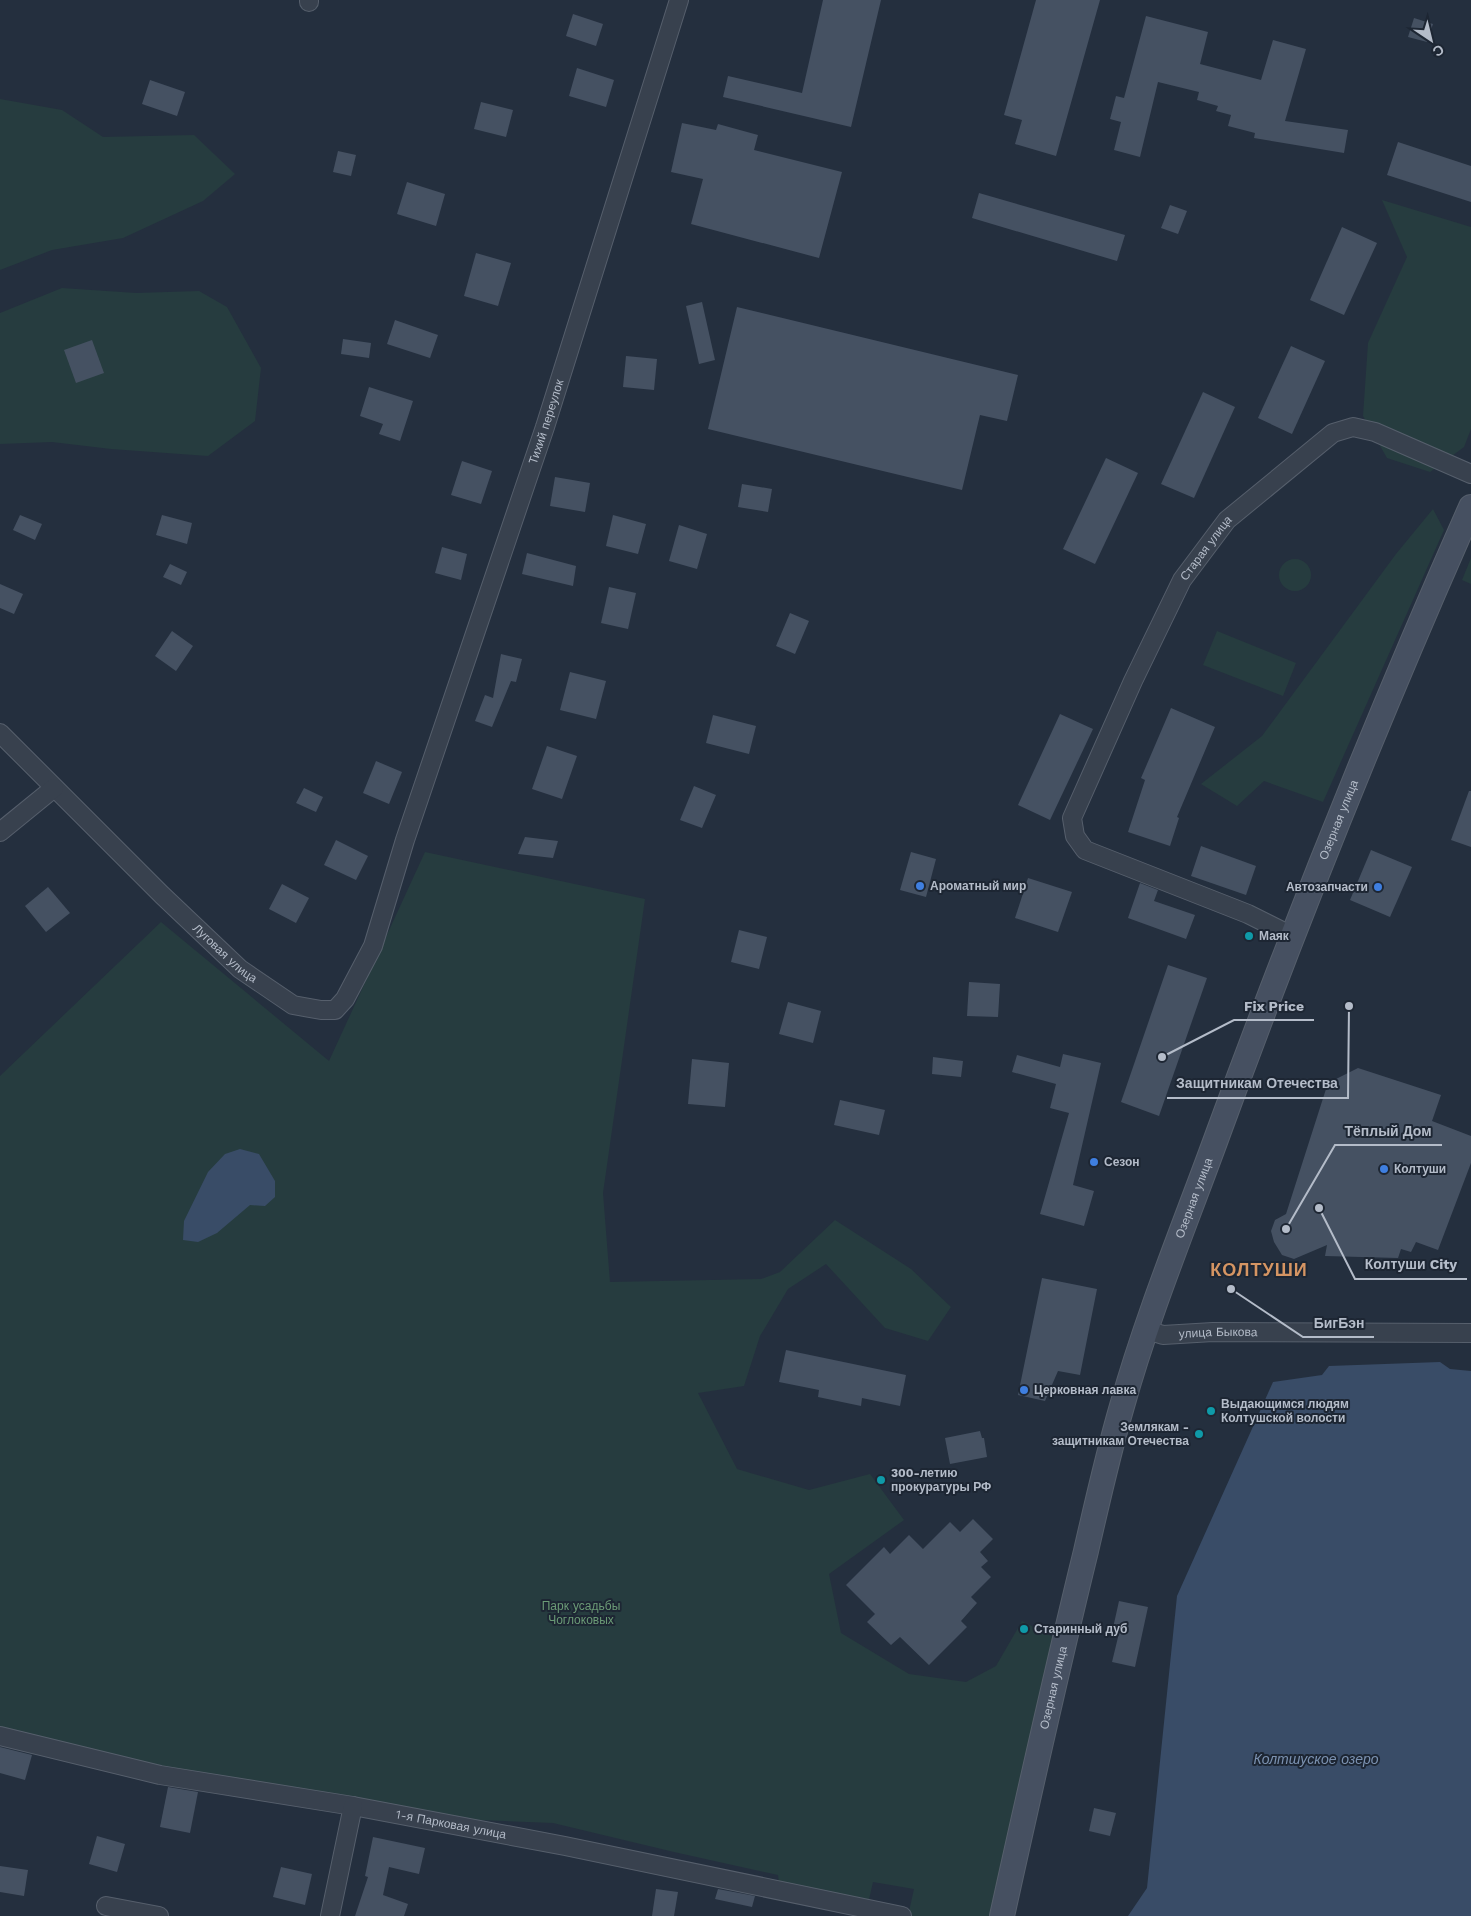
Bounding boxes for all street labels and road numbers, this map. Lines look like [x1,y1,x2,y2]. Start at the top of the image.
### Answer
street label: Тихий переулок [526,377,567,466]
street label: Старая улица [1177,512,1235,583]
street label: Озерная улица [1316,778,1361,862]
street label: Луговая улица [190,921,260,986]
street label: Озерная улица [1172,1156,1216,1240]
street label: улица Быкова [1178,1325,1258,1341]
street label: Озерная улица [1037,1644,1070,1731]
street label: 1-я Парковая улица [395,1807,508,1842]

